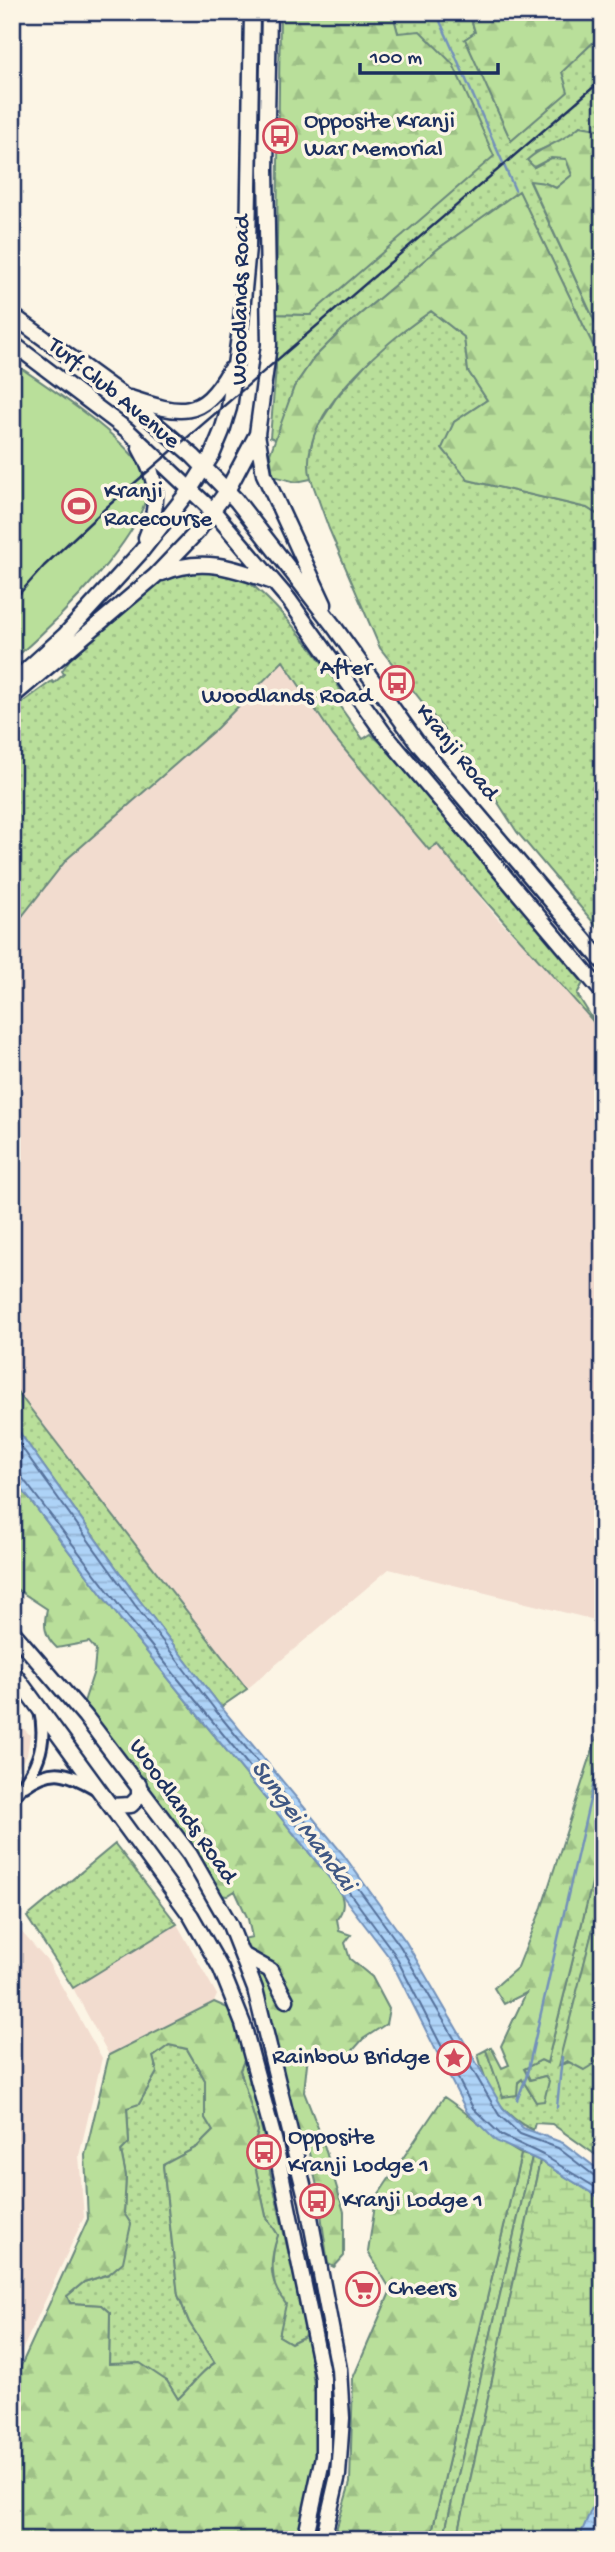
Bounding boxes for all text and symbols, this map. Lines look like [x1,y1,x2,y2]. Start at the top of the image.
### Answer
scale bar [360,32,498,76]
text: 100 m [369,47,422,72]
place label: Opposite Kranji War Memorial [304,108,455,165]
bus stop icon: Opposite Kranji War Memorial [261,117,299,155]
street label: Woodlands Road [226,213,258,385]
street label: Turf Club Avenue [39,330,186,457]
place label: Kranji Racecourse [104,478,213,535]
sports icon: Kranji Racecourse [60,487,98,525]
place label: After Woodlands Road [202,655,375,712]
bus stop icon: After Woodlands Road [378,664,416,702]
street label: Kranji Road [408,699,505,809]
street label: Woodlands Road [121,1734,244,1892]
water label: Sungei Mandai [242,1755,364,1902]
place icon: Rainbow Bridge [435,2039,473,2077]
place label: Rainbow Bridge [272,2044,431,2073]
place label: Opposite Kranji Lodge 1 [288,2124,429,2181]
bus stop icon: Opposite Kranji Lodge 1 [245,2133,283,2171]
bus stop icon: Kranji Lodge 1 [298,2182,336,2220]
place label: Kranji Lodge 1 [342,2187,483,2216]
supermarket icon: Cheers [344,2270,382,2308]
place label: Cheers [388,2275,457,2304]

